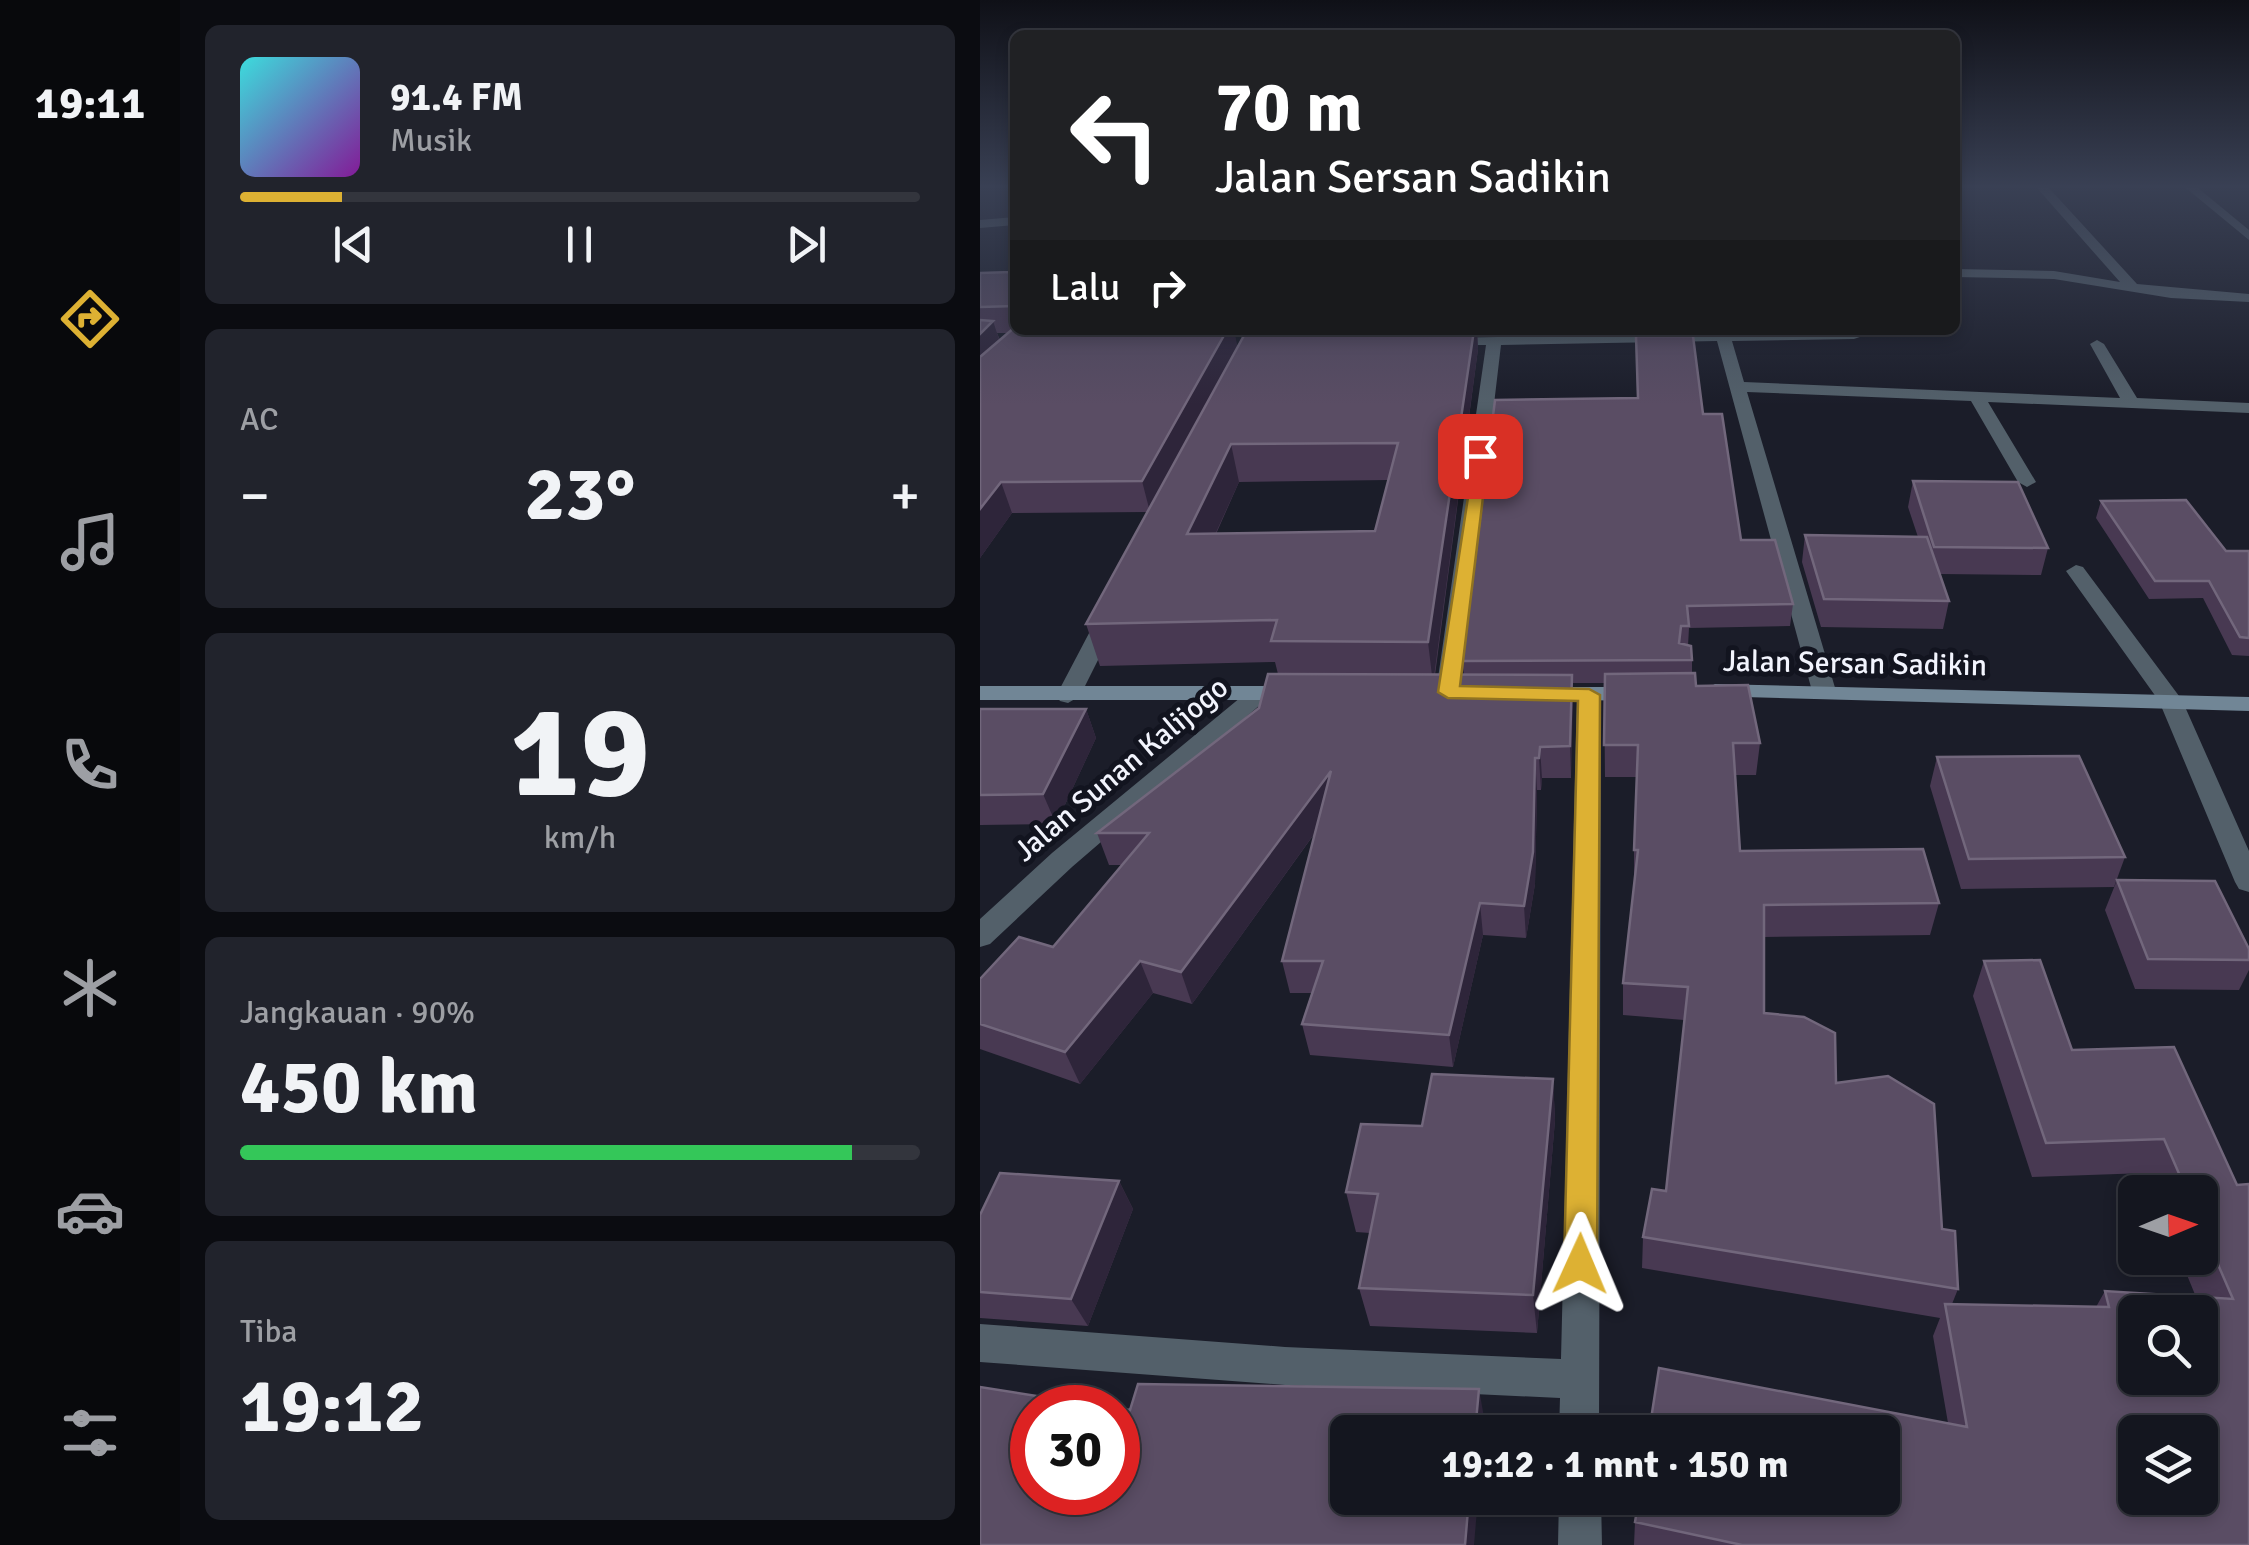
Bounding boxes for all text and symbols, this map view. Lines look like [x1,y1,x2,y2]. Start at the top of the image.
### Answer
text: 70 m [1215,64,1363,150]
icon: left [1050,70,1180,200]
text: 91.4 FM [390,74,523,121]
text: 19:11 [35,76,145,131]
text: Musik [390,121,472,160]
text: Jalan Sersan Sadikin [1215,150,1611,205]
icon: previous [326,217,381,272]
icon: pause [552,217,607,272]
icon: next [779,217,834,272]
icon: right [1140,260,1195,315]
text: Lalu [1050,264,1120,311]
icon: directions [55,284,125,354]
text: AC [240,400,278,439]
pin [1438,414,1523,499]
icon: arrive [1453,429,1508,484]
text: 23° [525,448,636,541]
text: − [240,462,270,530]
text: + [890,462,920,530]
icon: music [55,507,125,577]
street label: Jalan Sersan Sadikin [1723,643,1987,684]
street label: Jalan Sunan Kalijogo [1007,669,1236,870]
text: 19 [510,673,650,833]
icon: phone [55,730,125,800]
text: km/h [544,818,616,857]
icon: climate [55,953,125,1023]
text: Jangkauan · 90% [240,993,475,1032]
text: 450 km [240,1041,478,1134]
north arrow [2118,1175,2218,1275]
map controls [2118,1175,2218,1515]
icon: car [55,1176,125,1246]
position arrow [1528,1212,1632,1316]
button: search [2118,1295,2218,1395]
text: Tiba [240,1312,298,1351]
text: 19:12 [240,1360,424,1453]
speed limit sign: 30 [1010,1385,1140,1515]
icon: filters [55,1398,125,1468]
button: layers [2118,1415,2218,1515]
text: 19:12 · 1 mnt · 150 m [1441,1441,1789,1488]

